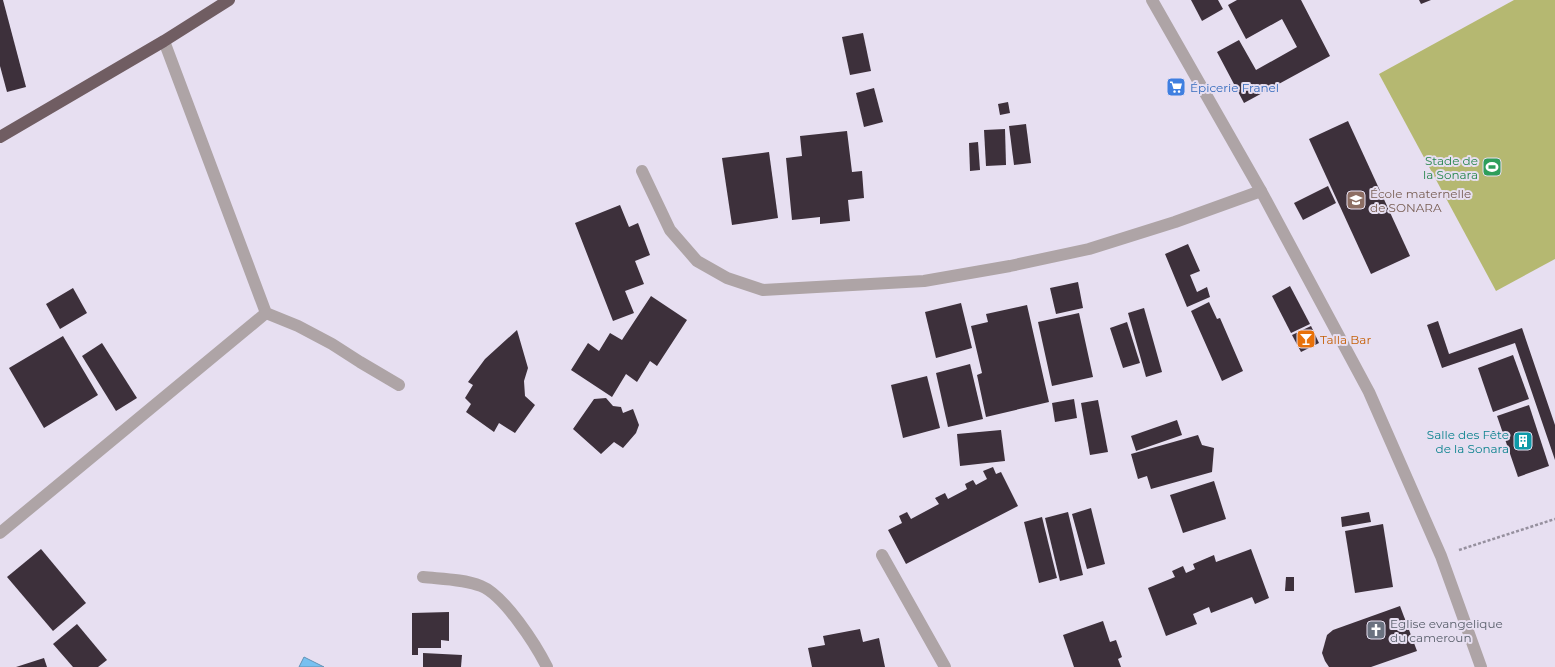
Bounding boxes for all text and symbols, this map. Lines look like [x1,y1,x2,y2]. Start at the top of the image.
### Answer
supermarket icon: Épicerie Franel [1165,76,1187,98]
place label: Épicerie Franel [1190,80,1279,95]
place label: Stade de la Sonara [1423,153,1478,182]
sports icon: Stade de la Sonara [1481,156,1503,178]
place label: École maternelle de SONARA [1370,186,1471,215]
school or university icon: École maternelle de SONARA [1345,189,1367,211]
bar icon: Talla Bar [1295,328,1317,350]
place label: Talla Bar [1320,332,1371,347]
place label: Salle des Fête de la Sonara [1427,427,1509,456]
building icon: Salle des Fête de la Sonara [1512,430,1534,452]
place label: Eglise evangelique du cameroun [1390,616,1503,645]
church icon: Eglise evangelique du cameroun [1365,619,1387,641]

